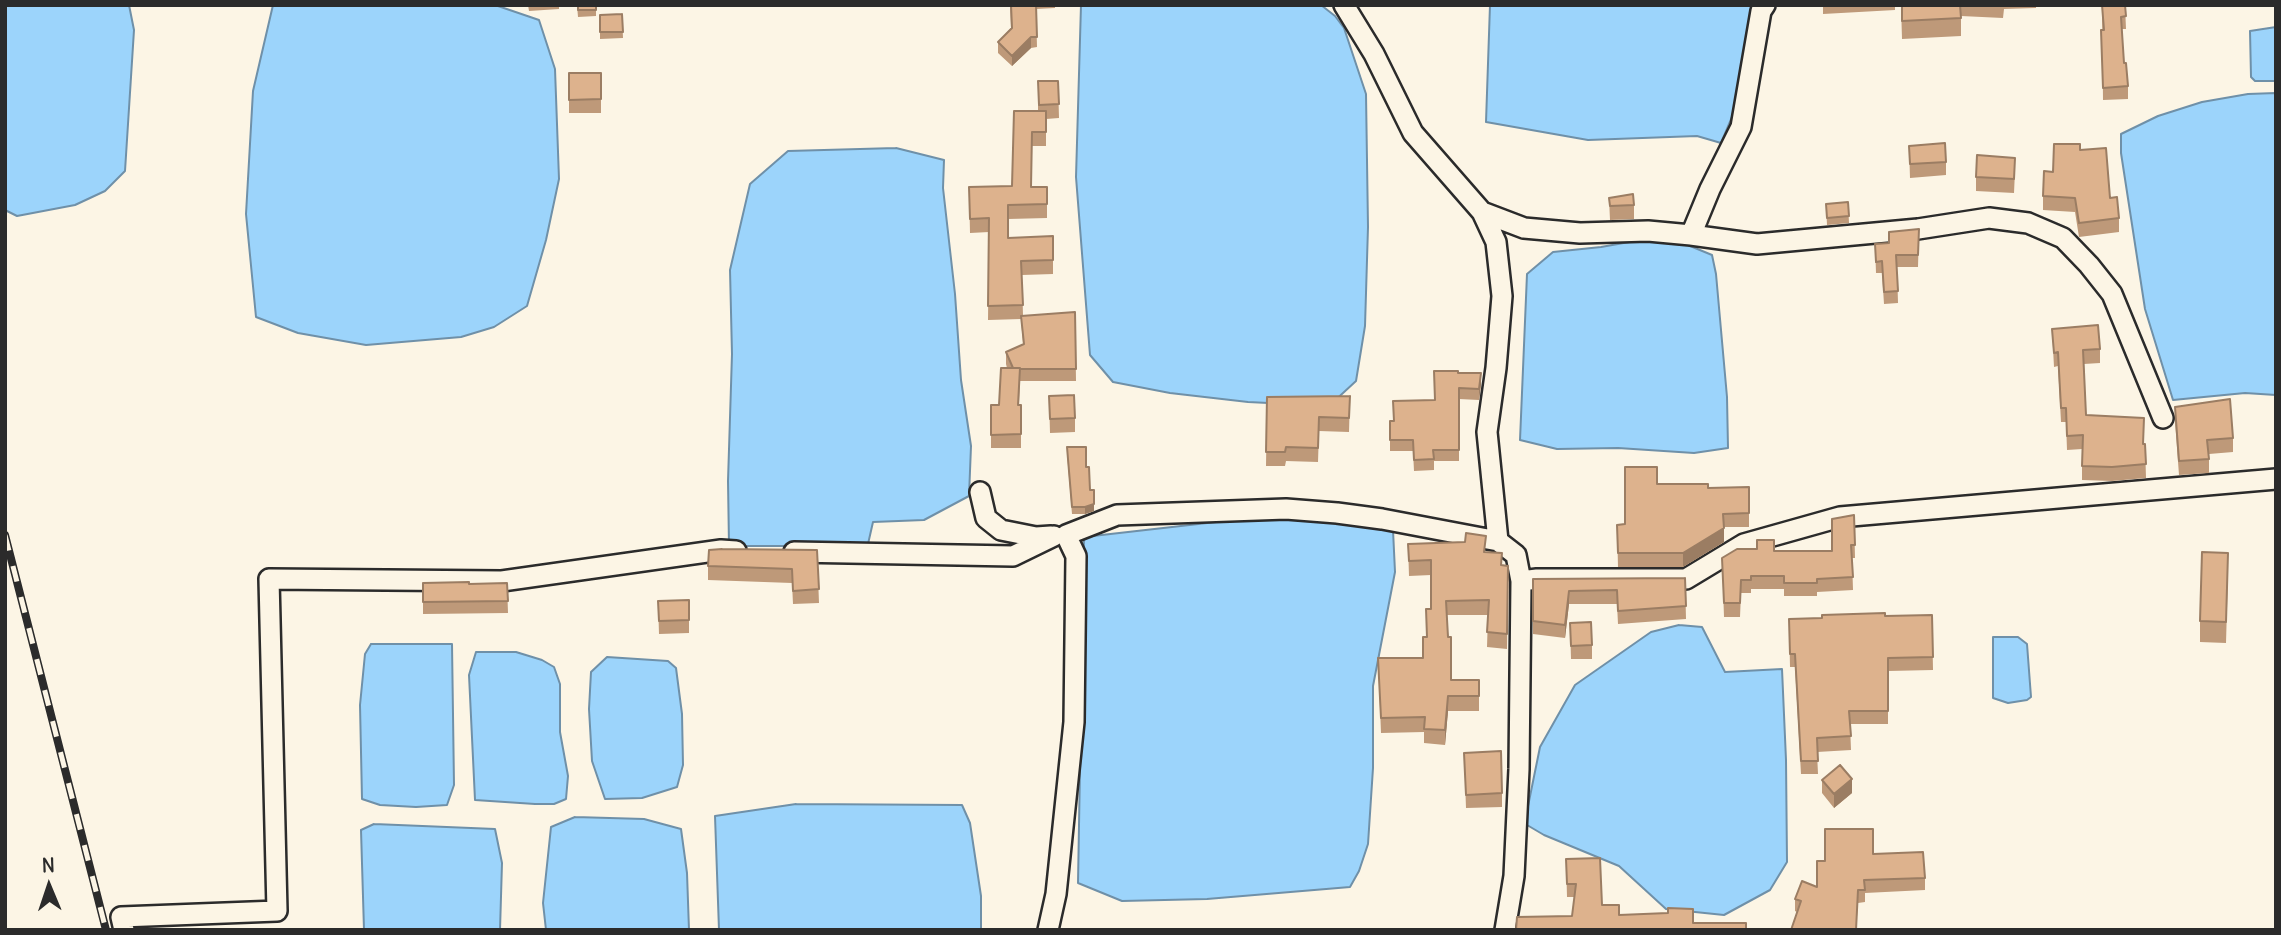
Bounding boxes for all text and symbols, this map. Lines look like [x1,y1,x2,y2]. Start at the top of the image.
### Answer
north arrow [14,851,84,921]
text: N [41,853,55,877]

